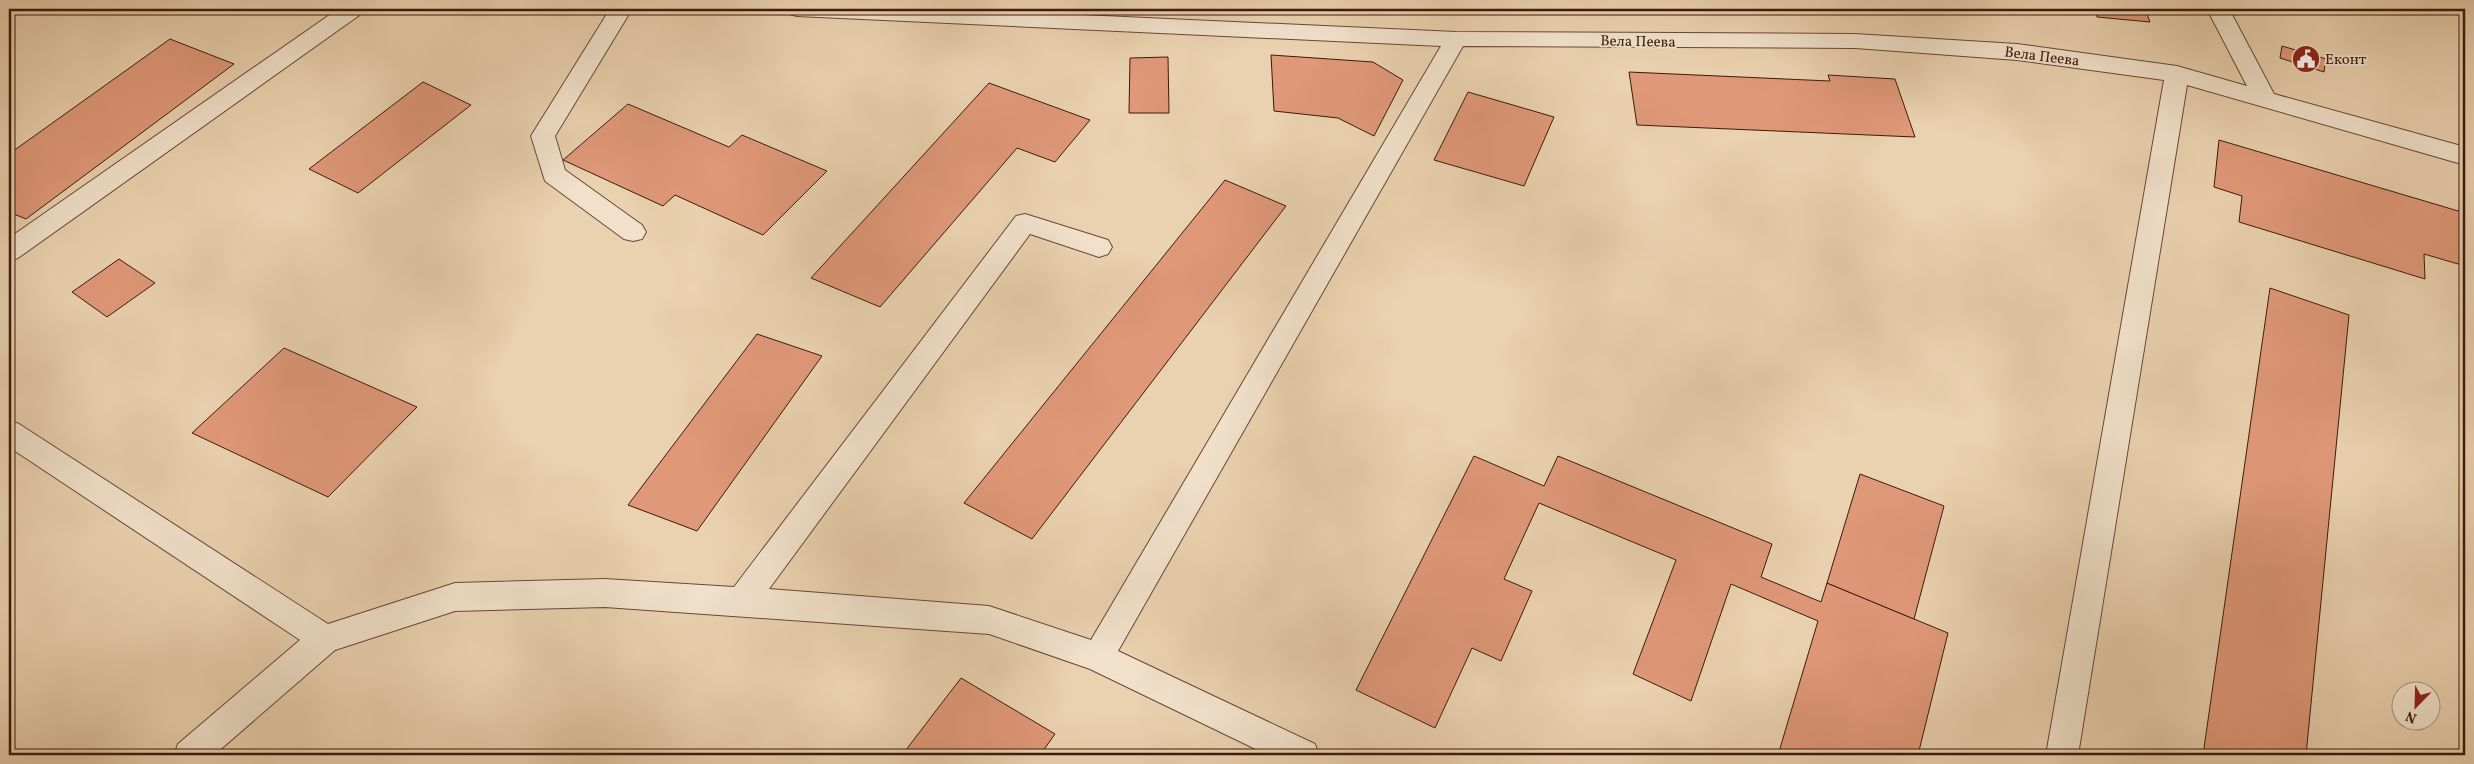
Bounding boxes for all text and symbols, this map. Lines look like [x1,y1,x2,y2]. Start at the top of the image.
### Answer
street label: Вела Пеева [1600,31,1676,54]
street label: Вела Пеева [2003,42,2081,73]
public building icon: Еконт [2291,44,2321,74]
place label: Еконт [2325,50,2367,71]
north arrow [2392,682,2442,732]
text: N [2403,706,2420,727]

